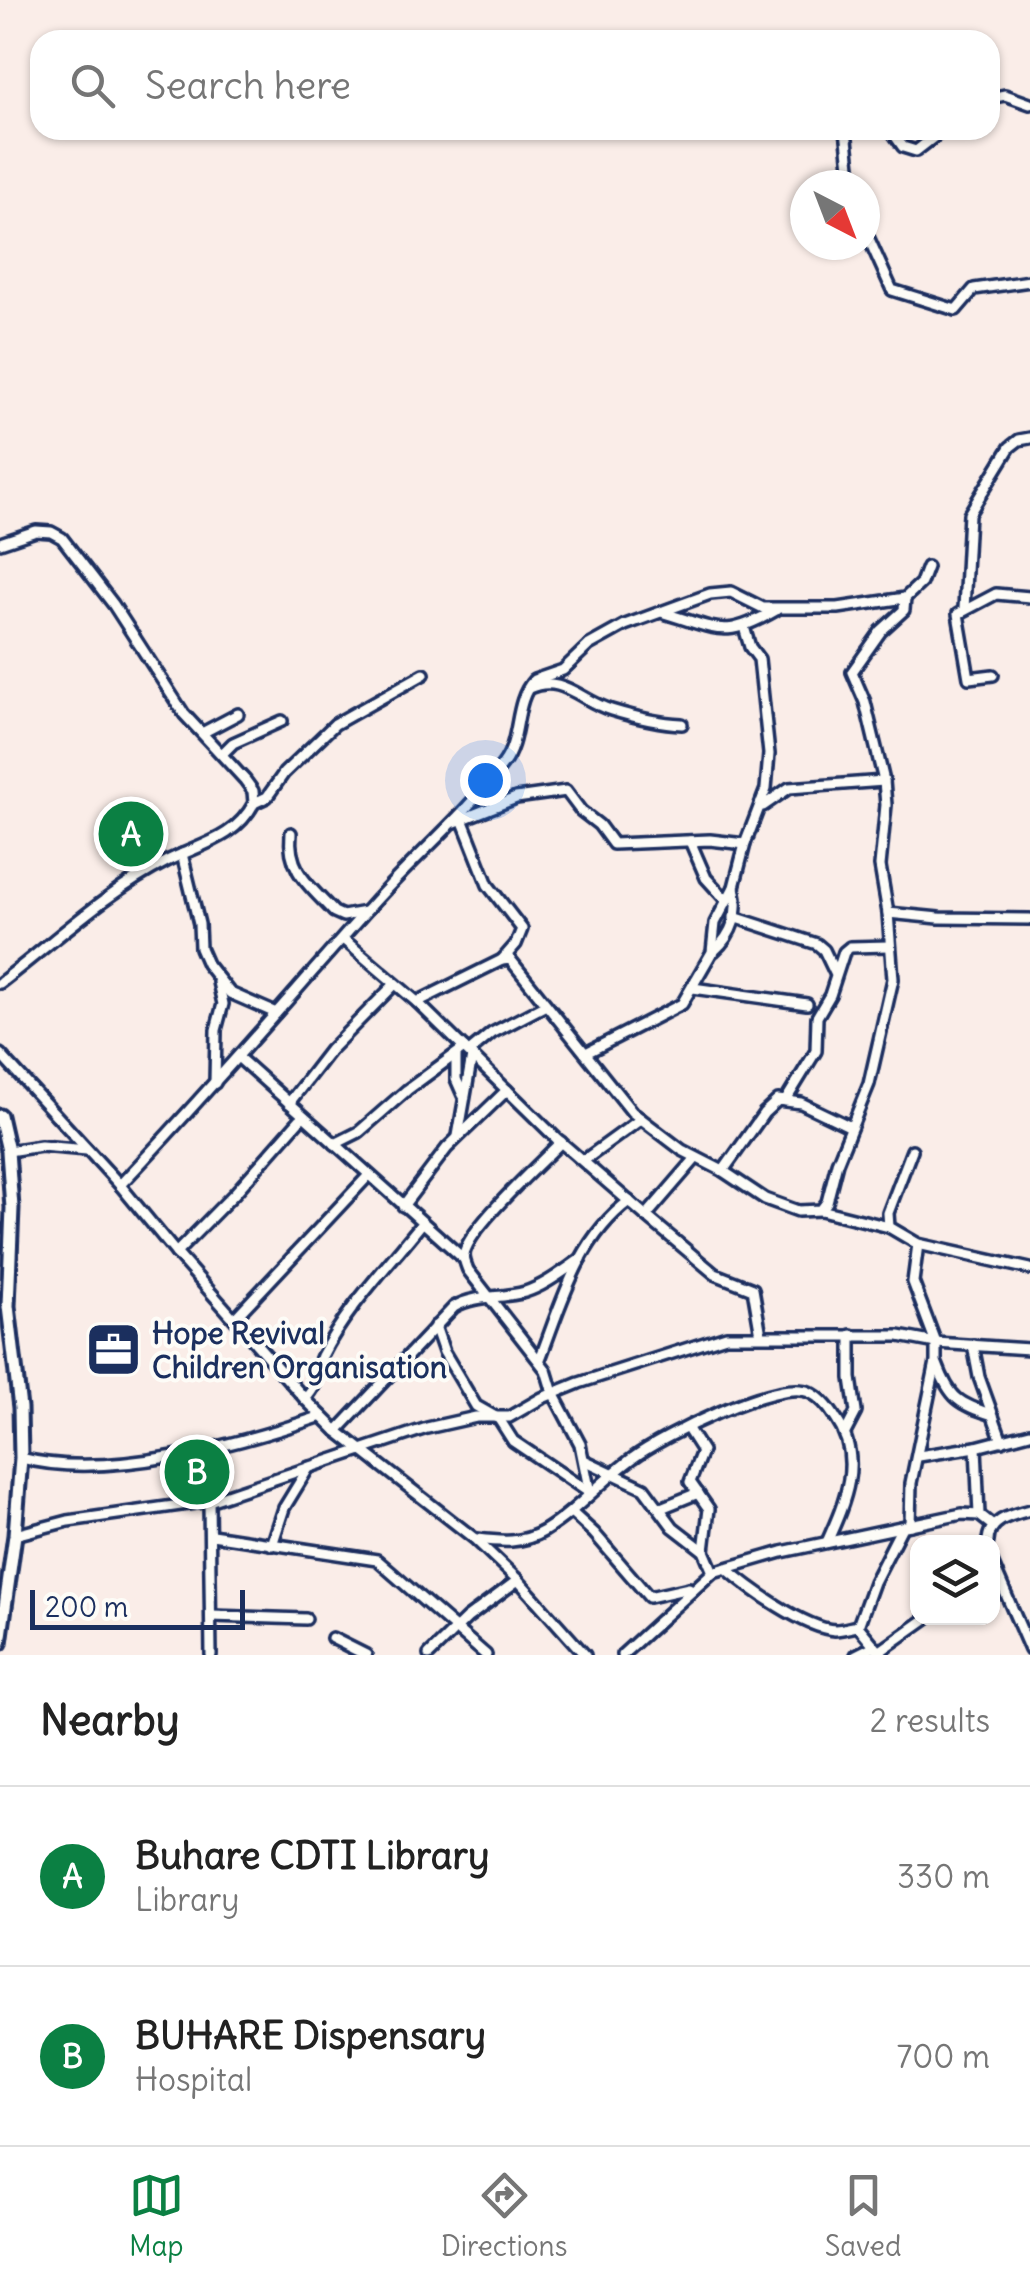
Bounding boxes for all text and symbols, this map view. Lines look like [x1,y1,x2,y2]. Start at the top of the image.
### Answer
search box [30,30,1000,140]
icon: search [65,58,120,113]
text: Search here [145,62,351,109]
north arrow [790,170,880,260]
your location [460,755,511,806]
pin: A [98,796,164,872]
place label: Hope Revival Children Organisation [152,1314,447,1386]
office icon: Hope Revival Children Organisation [83,1320,143,1380]
pin: B [164,1434,230,1510]
map controls [910,1535,1000,1625]
button: layers [910,1535,1000,1625]
scale bar [30,1585,245,1630]
text: 200 m [45,1589,128,1625]
text: Nearby [40,1694,179,1746]
text: 2 results [870,1700,990,1741]
text: Buhare CDTI Library [135,1832,490,1879]
text: A [62,1856,83,1897]
text: 330 m [897,1856,990,1897]
text: Library [135,1879,239,1920]
text: BUHARE Dispensary [135,2012,486,2059]
text: B [62,2036,83,2077]
text: 700 m [897,2036,990,2077]
text: Hospital [135,2059,252,2100]
tab: Map [129,2168,184,2264]
tab: Directions [441,2168,567,2264]
tab: Saved [825,2168,901,2264]

